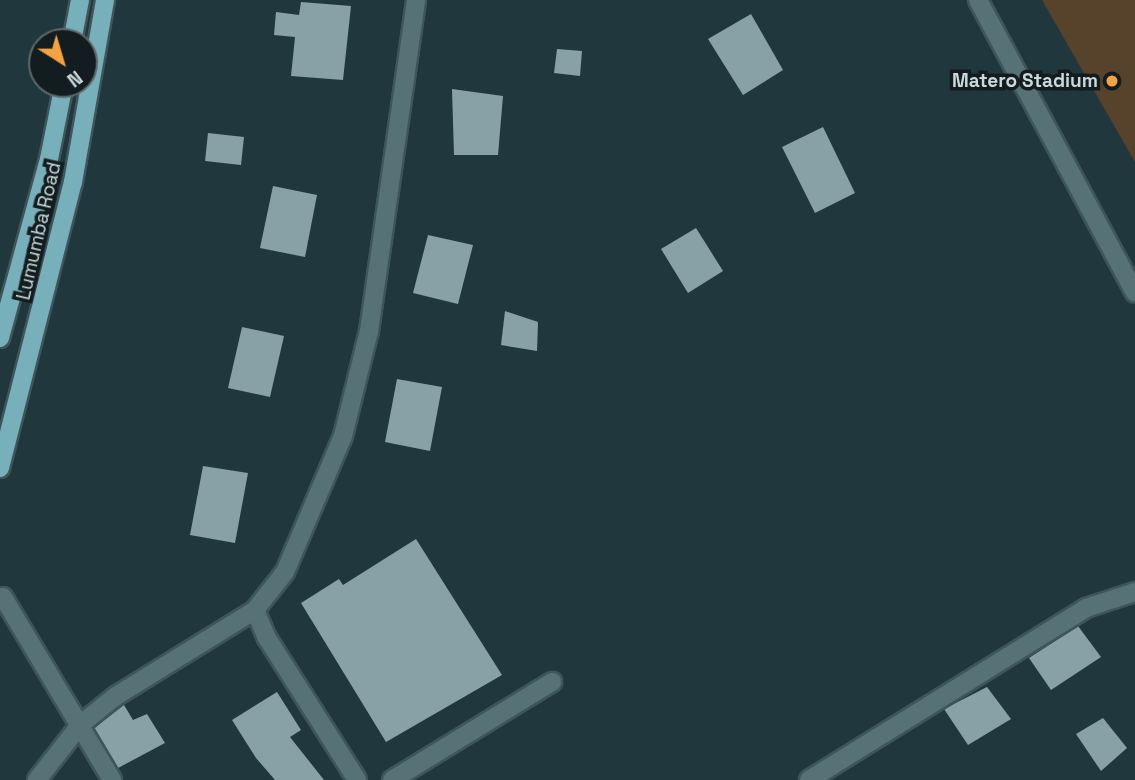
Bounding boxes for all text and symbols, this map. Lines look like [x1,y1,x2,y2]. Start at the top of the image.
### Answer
north arrow [28,28,98,98]
text: N [62,65,87,92]
place label: Matero Stadium [952,70,1098,92]
marker: Matero Stadium [1104,73,1120,89]
street label: Lumumba Road [12,160,66,302]

